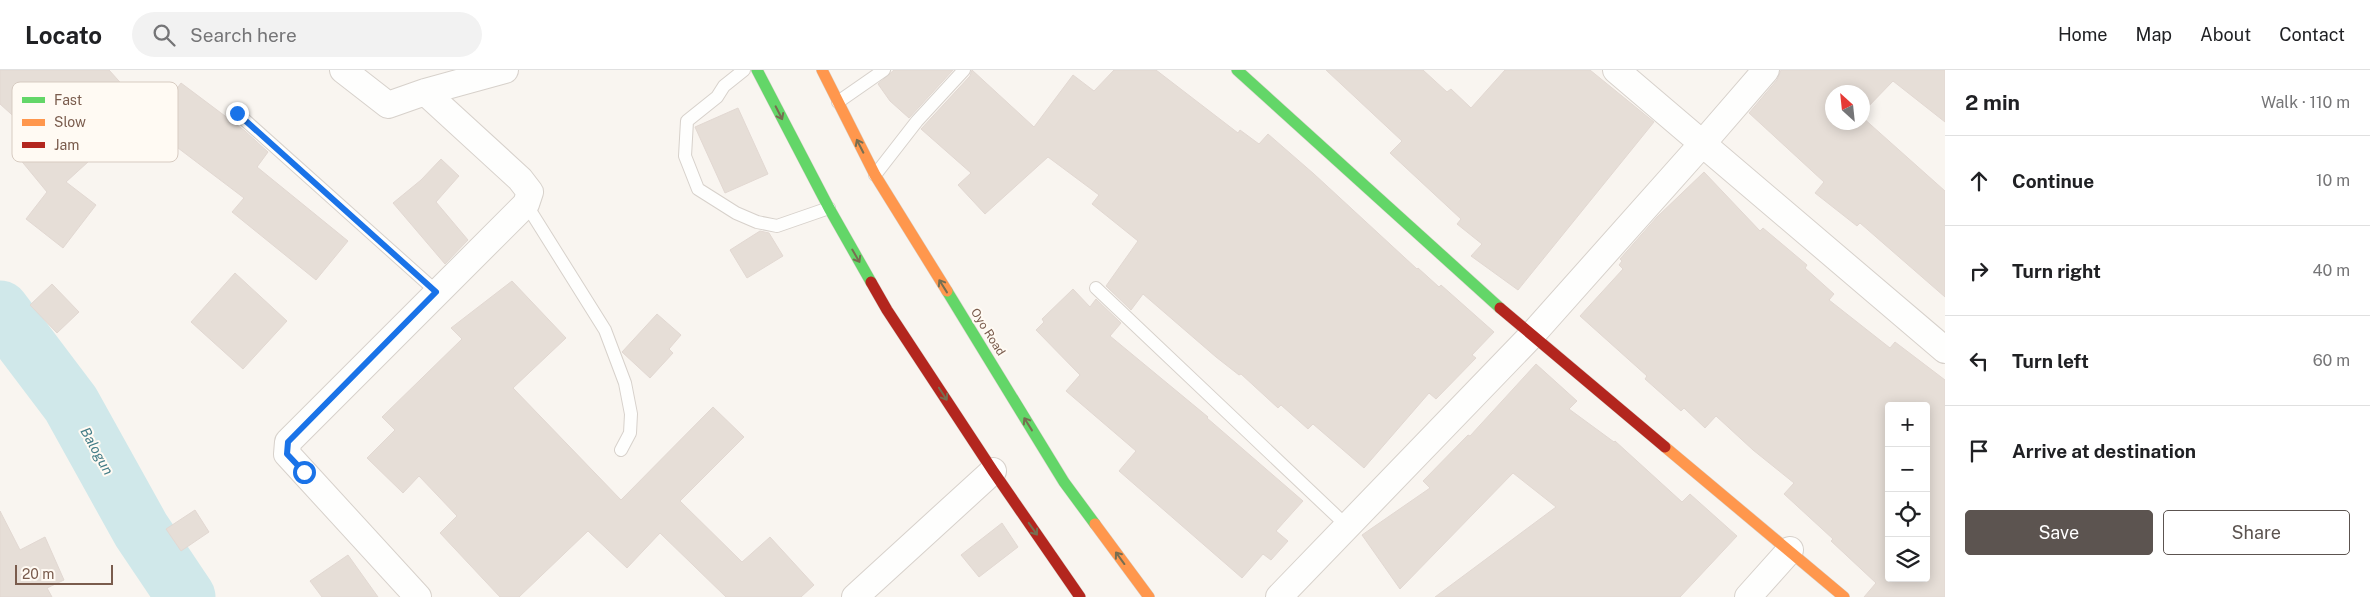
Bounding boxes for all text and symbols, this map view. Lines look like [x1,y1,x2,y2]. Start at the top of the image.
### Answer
search box [132,12,482,57]
text: Locato [25,21,102,49]
icon: search [150,21,178,49]
text: Search here [190,24,297,46]
text: Home [2058,24,2108,45]
text: Map [2136,24,2172,45]
text: About [2200,24,2251,45]
text: Contact [2279,24,2345,45]
legend [12,82,178,162]
north arrow [1825,85,1870,130]
text: 2 min [1965,90,2020,115]
text: Fast [54,92,82,108]
text: Walk · 110 m [2261,93,2350,112]
route end [226,102,249,125]
one-way arrow [775,106,785,120]
text: Slow [54,114,86,130]
text: Jam [54,137,79,153]
one-way arrow [855,139,864,154]
icon: ahead [1965,167,1993,195]
text: Continue [2012,170,2094,192]
text: 10 m [2316,171,2350,190]
one-way arrow [852,249,862,263]
icon: right [1965,257,1993,285]
text: Turn right [2012,260,2101,282]
text: 40 m [2312,261,2350,280]
one-way arrow [938,279,948,293]
street label: Oyo Road [968,306,1008,358]
icon: left [1965,347,1993,375]
text: Turn left [2012,350,2089,372]
text: 60 m [2313,351,2350,370]
one-way arrow [937,387,948,401]
map controls [1885,402,1930,582]
button: + [1885,402,1930,447]
one-way arrow [1023,417,1033,431]
water label: Balogun [77,424,117,478]
icon: arrive [1965,437,1993,465]
text: Arrive at destination [2012,440,2196,462]
button: − [1885,447,1930,492]
route start [293,461,316,484]
button: locate [1885,492,1930,537]
button: Save [1965,510,2153,555]
button: Share [2163,510,2350,555]
one-way arrow [1028,522,1038,536]
button: layers [1885,537,1930,582]
one-way arrow [1115,551,1125,565]
scale bar [15,562,112,585]
text: 20 m [22,566,54,582]

